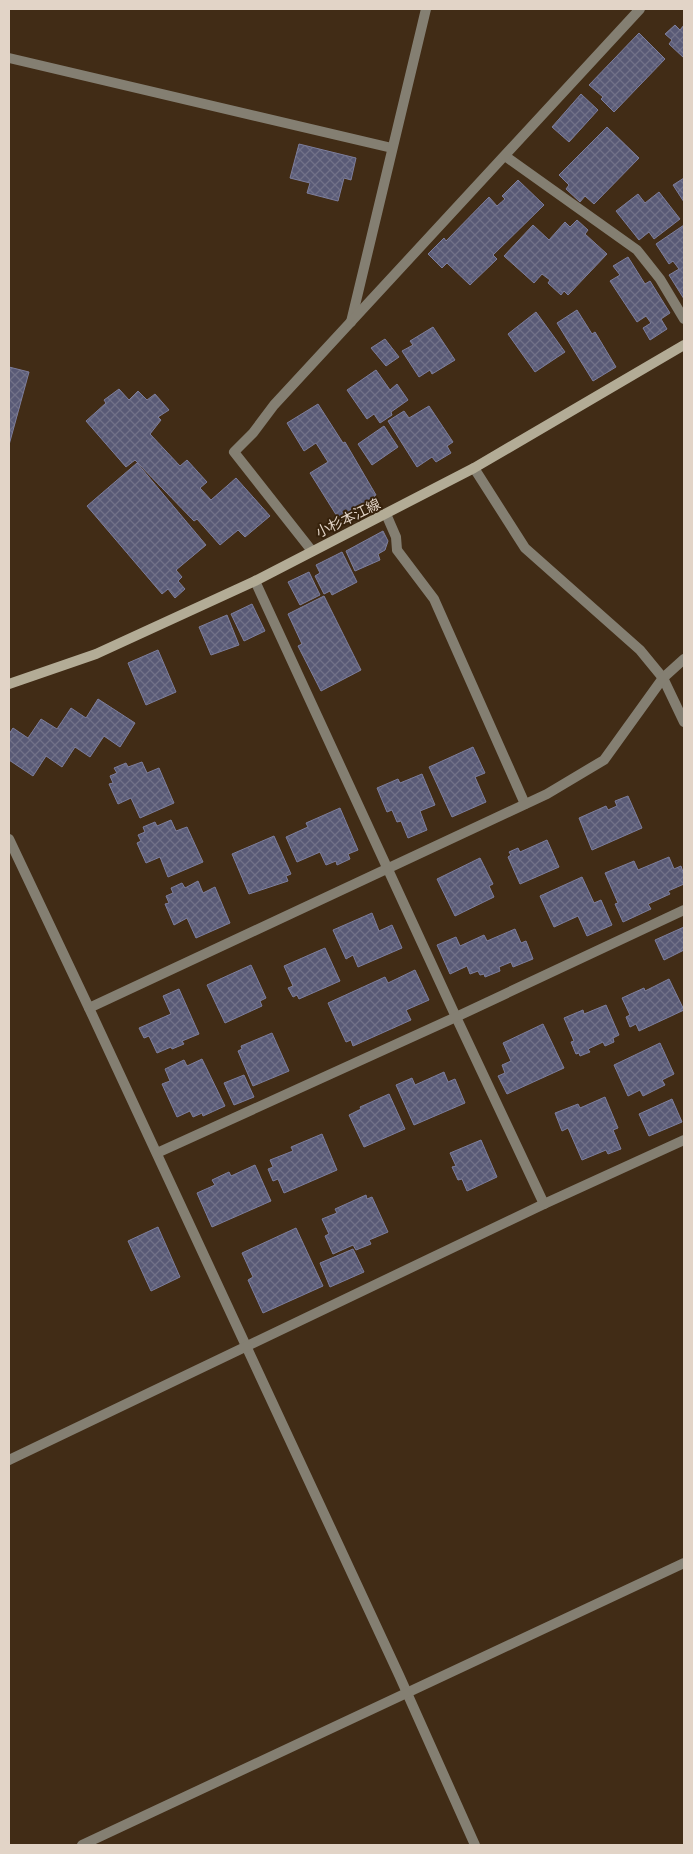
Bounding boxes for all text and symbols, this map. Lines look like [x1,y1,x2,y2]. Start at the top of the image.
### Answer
street label: 小杉本江線 [313,495,383,541]

